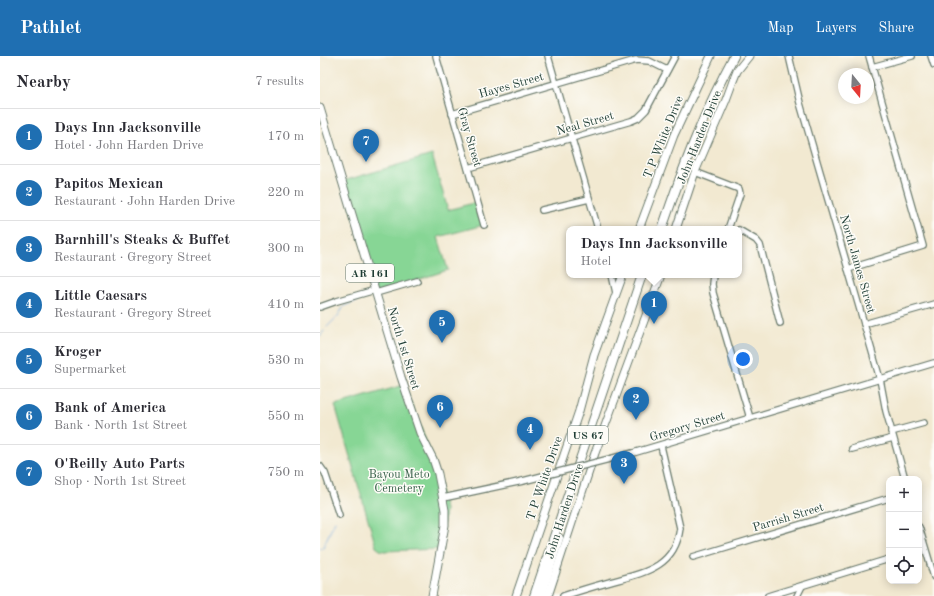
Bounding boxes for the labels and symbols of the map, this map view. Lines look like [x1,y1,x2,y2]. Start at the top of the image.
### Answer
north arrow [838,68,874,104]
street label: Hayes Street [477,71,545,101]
street label: John Harden Drive [676,89,724,186]
street label: T P White Drive [642,94,686,180]
street label: Gray Street [455,106,483,168]
street label: Neal Street [555,110,615,138]
pin: 7 [353,129,379,162]
street label: North James Street [837,214,877,315]
road number: AR 161 [346,264,394,282]
pin: 1 [641,291,667,324]
street label: North 1st Street [385,306,421,391]
pin: 5 [429,310,455,343]
your location [733,349,753,369]
pin: 2 [623,387,649,420]
pin: 6 [427,395,453,428]
street label: Gregory Street [648,410,726,444]
pin: 4 [517,417,543,450]
road number: US 67 [568,426,608,444]
street label: T P White Drive [525,434,565,522]
pin: 3 [611,451,637,484]
street label: John Harden Drive [544,462,586,561]
park label: Bayou Meto Cemetery [368,469,430,495]
street label: Parrish Street [751,501,825,534]

